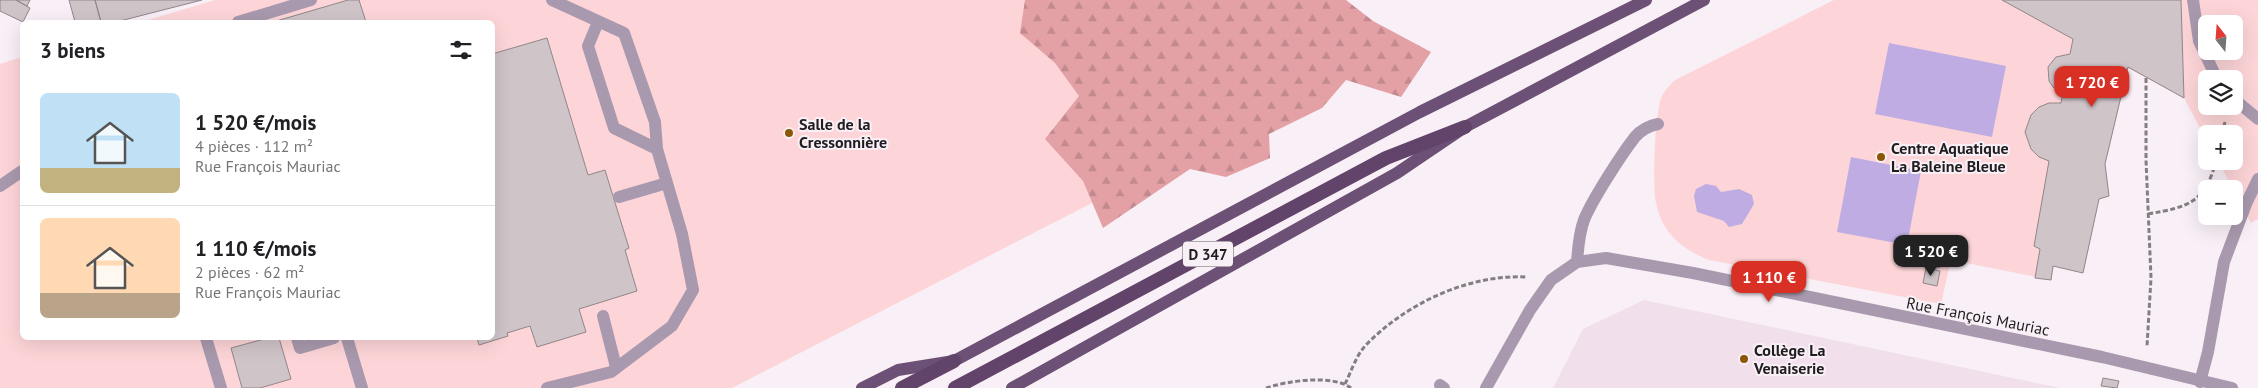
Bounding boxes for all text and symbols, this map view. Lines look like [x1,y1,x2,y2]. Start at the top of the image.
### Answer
north arrow [2198,15,2242,60]
map controls [2198,15,2243,225]
icon: filters [447,36,475,64]
text: 3 biens [40,37,105,64]
pin: 1 720 € [2046,66,2138,108]
button: layers [2198,70,2243,115]
text: 1 720 € [2065,72,2119,92]
text: 1 520 €/mois [195,109,316,136]
icon: home [80,113,140,173]
place label: Salle de la Cressonnière [799,114,887,152]
button: + [2198,125,2243,170]
marker: Salle de la Cressonnière [783,127,795,139]
text: 4 pièces · 112 m² [195,136,313,156]
place label: Centre Aquatique La Baleine Bleue [1891,138,2009,176]
marker: Centre Aquatique La Baleine Bleue [1875,151,1887,163]
text: Rue François Mauriac [195,156,341,176]
button: − [2198,180,2243,225]
pin: 1 520 € [1885,234,1977,277]
text: 1 110 €/mois [195,235,316,262]
icon: home [80,238,140,298]
text: 1 520 € [1904,241,1958,261]
road number: D 347 [1183,242,1233,266]
pin: 1 110 € [1723,260,1815,303]
text: 2 pièces · 62 m² [195,262,304,282]
text: 1 110 € [1742,267,1796,287]
text: Rue François Mauriac [195,282,341,302]
street label: Rue François Mauriac [1905,292,2051,340]
place label: Collège La Venaiserie [1753,340,1825,378]
marker: Collège La Venaiserie [1738,353,1750,365]

